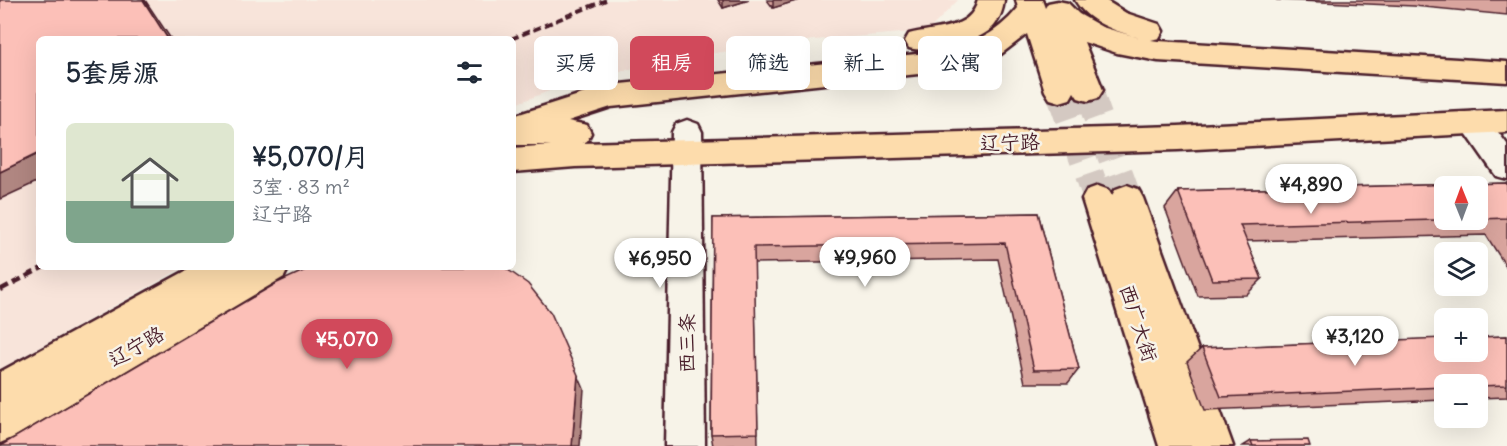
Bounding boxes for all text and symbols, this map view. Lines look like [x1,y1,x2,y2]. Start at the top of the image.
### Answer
chip: 买房 [534,36,618,90]
chip: 租房 [630,36,714,90]
chip: 筛选 [726,36,810,90]
chip: 新上 [822,36,906,90]
chip: 公寓 [918,36,1002,90]
text: 5套房源 [66,56,159,89]
icon: filters [453,56,486,89]
street label: 辽宁路 [980,128,1041,156]
text: ¥5,070/月 [252,140,369,173]
icon: home [114,147,186,219]
pin: ¥4,890 [1262,164,1360,215]
text: ¥4,890 [1279,171,1343,196]
text: 3室 · 83 m² [252,174,350,199]
north arrow [1434,176,1488,230]
map controls [1434,176,1488,428]
text: 辽宁路 [252,201,312,226]
pin: ¥9,960 [816,237,914,288]
pin: ¥6,950 [611,238,709,289]
button: layers [1434,242,1488,296]
text: ¥9,960 [833,244,897,269]
text: ¥6,950 [628,245,692,270]
street label: 西广大街 [1115,281,1163,365]
button: + [1434,308,1488,362]
street label: 西三条 [674,313,699,373]
pin: ¥3,120 [1306,316,1404,367]
pin: ¥5,070 [298,319,396,370]
street label: 辽宁路 [104,320,169,372]
text: ¥3,120 [1326,323,1384,348]
text: ¥5,070 [315,326,379,351]
button: − [1434,374,1488,428]

